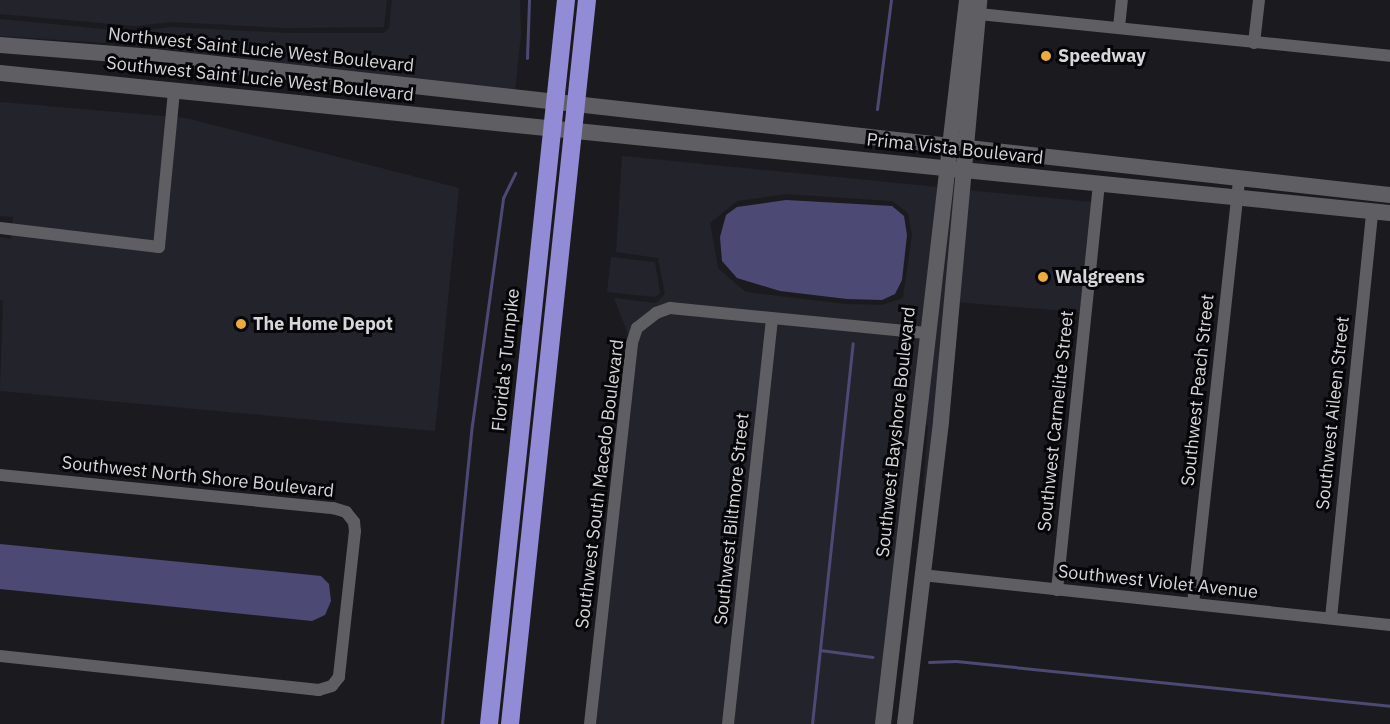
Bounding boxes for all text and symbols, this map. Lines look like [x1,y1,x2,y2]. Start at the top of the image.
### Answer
street label: Northwest Saint Lucie West Boulevard [107,23,415,77]
place label: Speedway [1058,45,1146,67]
marker: Speedway [1039,49,1053,63]
street label: Southwest Saint Lucie West Boulevard [105,52,415,106]
street label: Prima Vista Boulevard [866,129,1044,169]
place label: Walgreens [1055,266,1145,288]
marker: Walgreens [1036,270,1050,284]
street label: Florida's Turnpike [488,287,524,433]
street label: Southwest Peach Street [1177,293,1219,487]
street label: Southwest Bayshore Boulevard [872,306,920,558]
street label: Southwest Carmelite Street [1034,309,1078,533]
place label: The Home Depot [253,313,393,335]
street label: Southwest Aileen Street [1312,315,1354,511]
marker: The Home Depot [234,317,248,331]
street label: Southwest South Macedo Boulevard [572,338,628,630]
street label: Southwest Biltmore Street [710,412,754,626]
street label: Southwest North Shore Boulevard [61,452,335,502]
street label: Southwest Violet Avenue [1057,561,1259,603]

